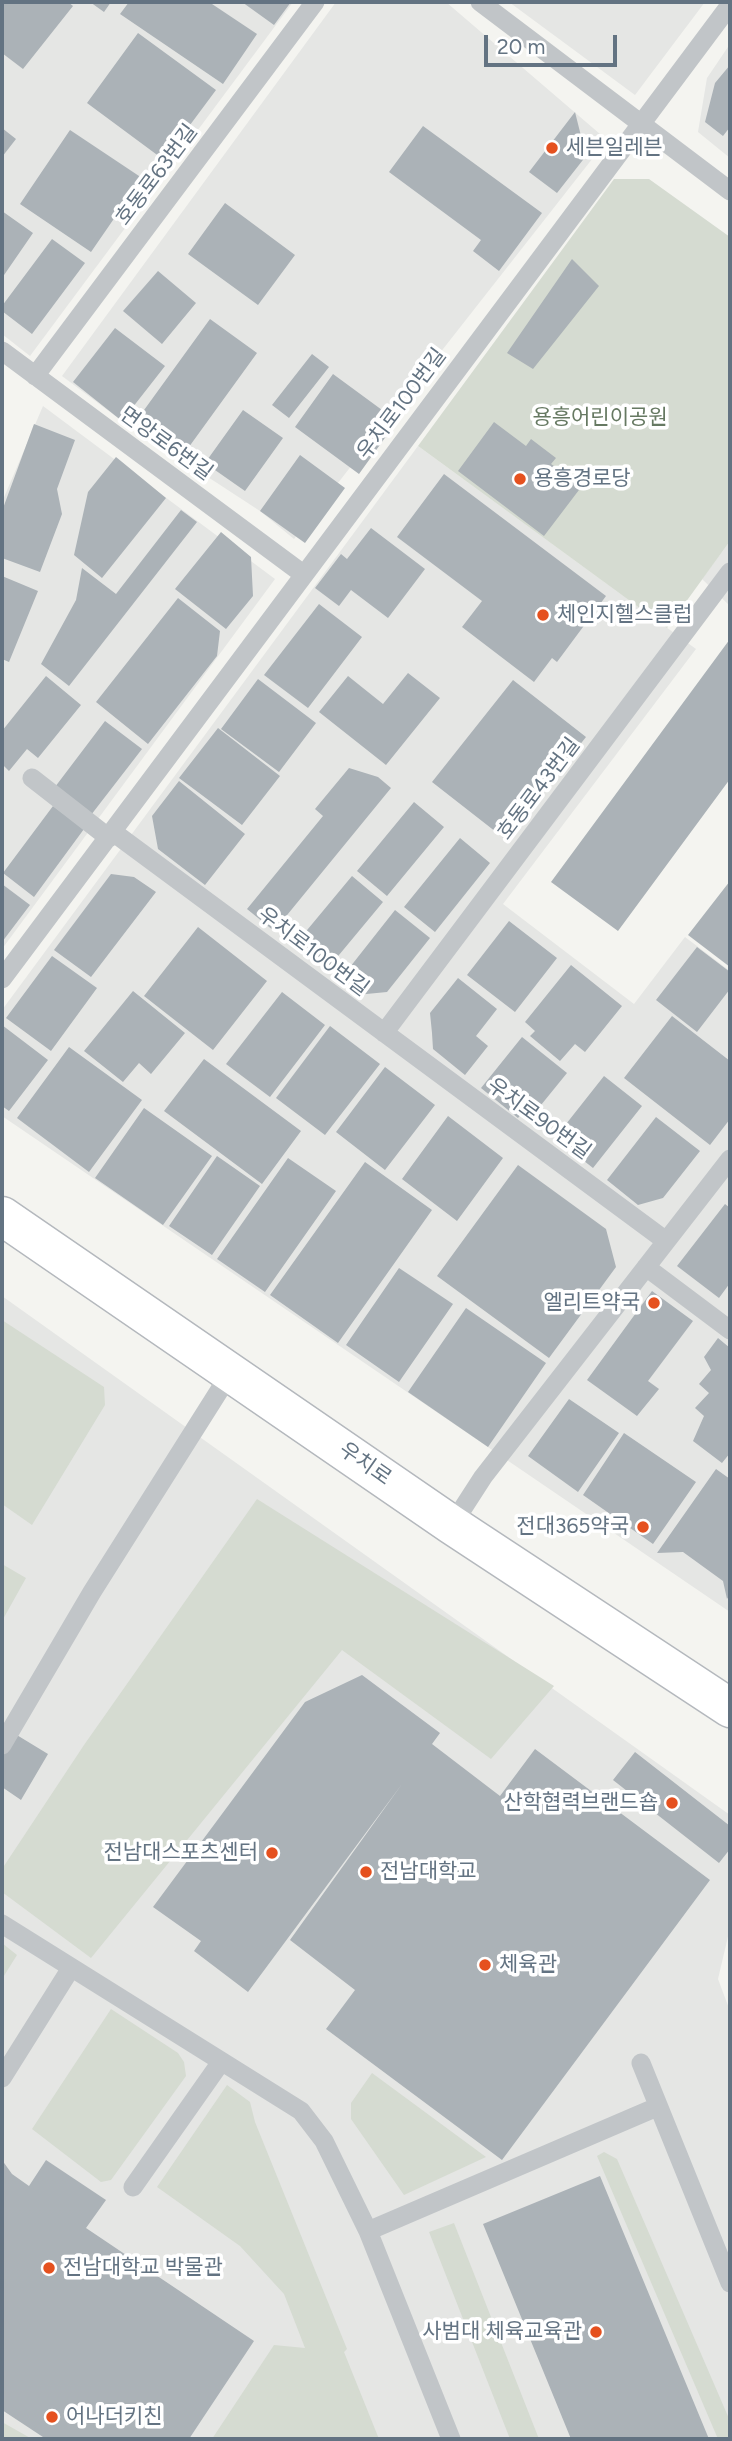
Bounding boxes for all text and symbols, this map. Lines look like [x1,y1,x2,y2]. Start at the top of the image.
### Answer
scale bar [487,21,620,65]
text: 20 m [497,34,545,59]
street label: 호동로63번길 [111,120,203,230]
place label: 세븐일레븐 [566,135,663,161]
marker: 세븐일레븐 [544,140,560,156]
street label: 우치로100번길 [352,344,452,464]
street label: 면앙로6번길 [115,402,217,486]
park label: 용흥어린이공원 [532,405,668,431]
place label: 용흥경로당 [534,466,631,492]
marker: 용흥경로당 [512,471,528,487]
place label: 체인지헬스클럽 [557,602,692,628]
marker: 체인지헬스클럽 [535,607,551,623]
street label: 호동로43번길 [493,733,585,845]
street label: 우치로100번길 [253,902,373,1002]
street label: 우치로90번길 [482,1073,596,1165]
place label: 엘리트약국 [543,1290,640,1316]
marker: 엘리트약국 [646,1295,662,1311]
street label: 우치로 [334,1437,396,1491]
place label: 전대365약국 [516,1514,629,1540]
marker: 전대365약국 [635,1519,651,1535]
place label: 산학협력브랜드숍 [503,1790,658,1816]
marker: 산학협력브랜드숍 [664,1795,680,1811]
place label: 전남대스포츠센터 [103,1840,258,1866]
marker: 전남대스포츠센터 [264,1845,280,1861]
place label: 전남대학교 [380,1859,477,1885]
marker: 전남대학교 [358,1864,374,1880]
place label: 체육관 [499,1952,557,1978]
marker: 체육관 [477,1957,493,1973]
place label: 전남대학교 박물관 [63,2255,223,2281]
marker: 전남대학교 박물관 [41,2260,57,2276]
place label: 사범대 체육교육관 [422,2319,582,2345]
marker: 사범대 체육교육관 [588,2324,604,2340]
place label: 어나더키친 [66,2404,163,2430]
marker: 어나더키친 [44,2409,60,2425]

